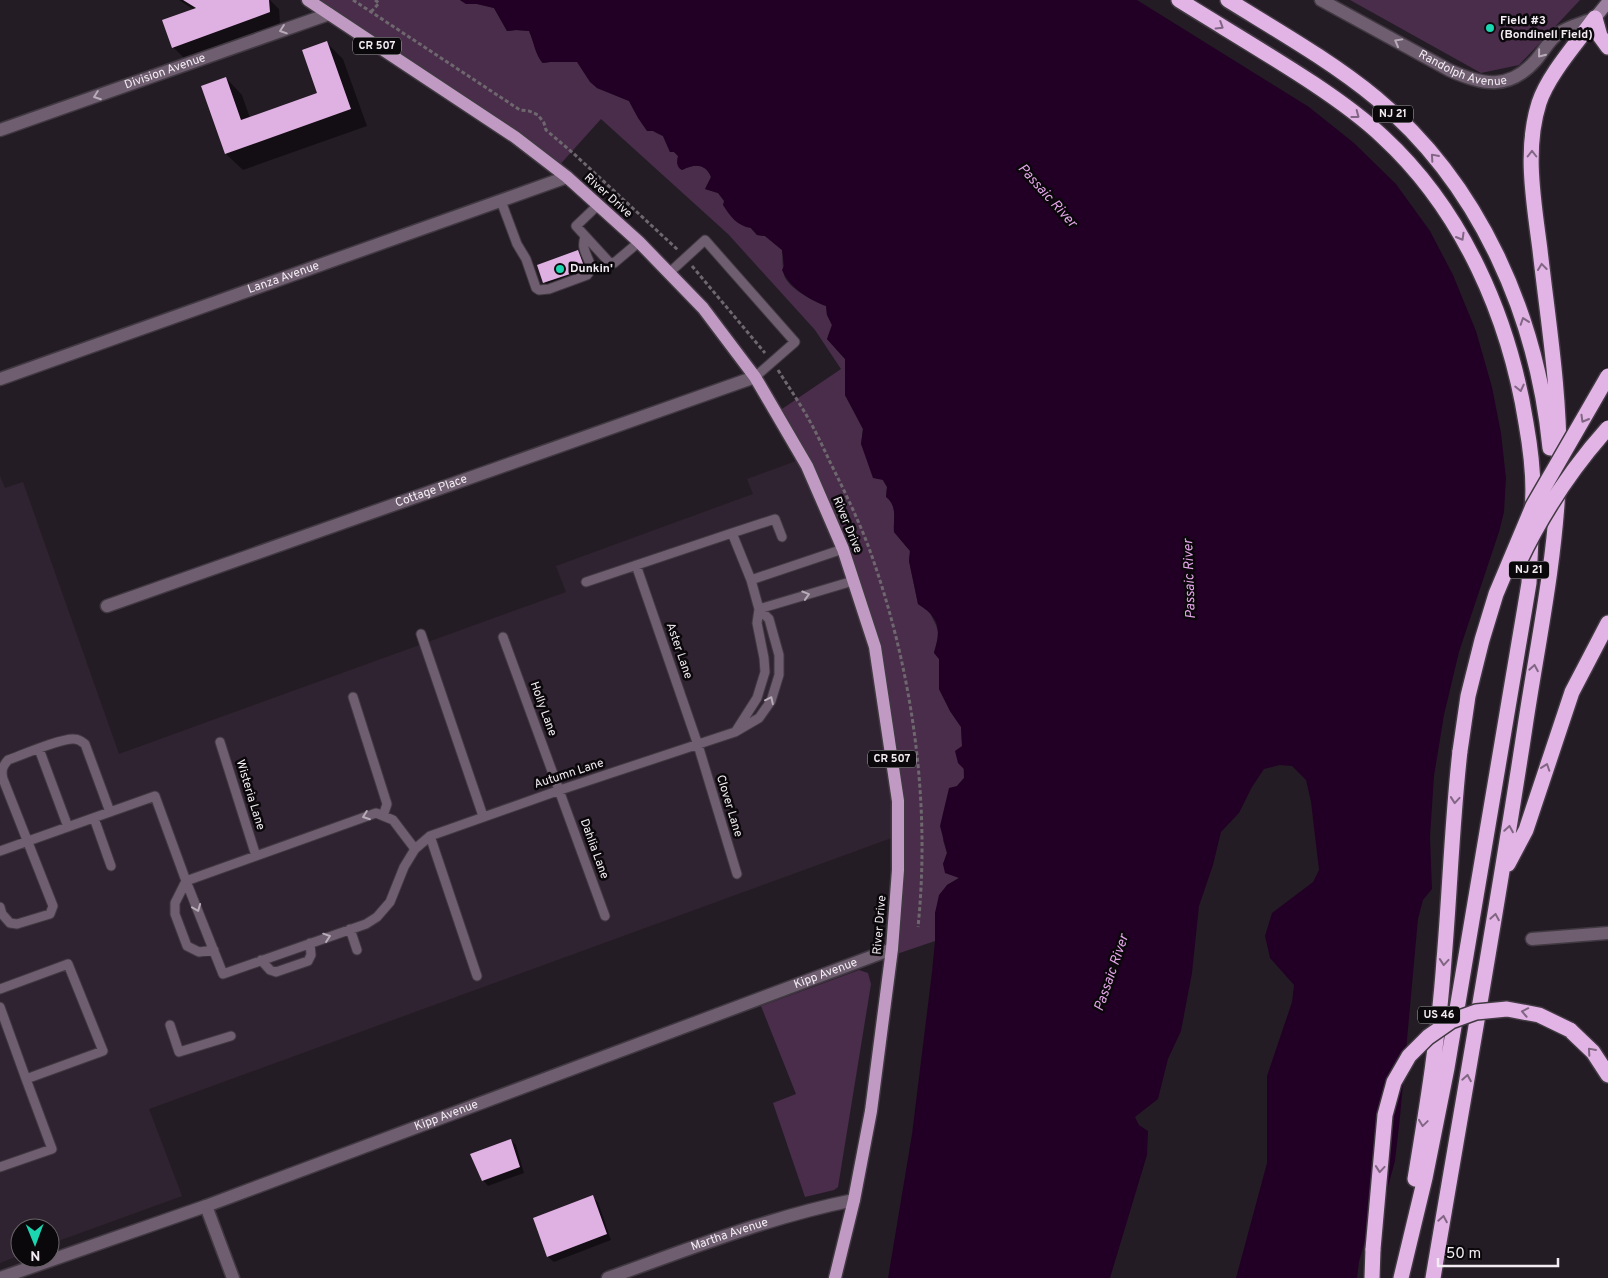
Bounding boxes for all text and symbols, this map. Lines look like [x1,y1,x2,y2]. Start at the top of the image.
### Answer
place label: Field #3 (Bondinell Field) [1500,13,1593,43]
one-way arrow [1215,19,1224,29]
marker: Field #3 (Bondinell Field) [1484,22,1496,34]
one-way arrow [279,24,288,34]
road number: CR 507 [353,37,401,54]
one-way arrow [1394,39,1403,49]
street label: Randolph Avenue [1415,47,1509,90]
one-way arrow [1539,48,1547,57]
street label: Division Avenue [122,50,208,94]
one-way arrow [93,90,102,100]
road number: NJ 21 [1373,106,1413,122]
one-way arrow [1350,109,1359,117]
one-way arrow [1527,150,1537,158]
one-way arrow [1432,154,1440,163]
water label: Passaic River [1014,161,1081,233]
street label: River Drive [580,170,636,222]
one-way arrow [1455,232,1465,241]
street label: Lanza Avenue [246,258,321,298]
place label: Dunkin' [570,261,613,277]
marker: Dunkin' [554,263,566,275]
one-way arrow [1537,263,1548,271]
one-way arrow [1519,318,1529,326]
one-way arrow [1514,384,1525,393]
one-way arrow [1580,413,1590,422]
street label: Cottage Place [393,471,470,511]
street label: River Drive [828,494,866,556]
water label: Passaic River [1180,537,1200,619]
road number: NJ 21 [1509,562,1549,578]
one-way arrow [801,591,810,601]
street label: Aster Lane [662,621,696,681]
one-way arrow [1528,664,1538,672]
street label: Holly Lane [526,679,560,739]
one-way arrow [764,696,775,705]
road number: CR 507 [868,751,916,768]
street label: Autumn Lane [532,755,606,793]
street label: Wisteria Lane [232,758,268,832]
one-way arrow [1541,764,1551,772]
street label: Clover Lane [712,773,746,839]
one-way arrow [1449,796,1460,804]
one-way arrow [362,810,371,820]
street label: Dahlia Lane [576,817,612,881]
one-way arrow [1504,824,1514,833]
street label: River Drive [869,895,891,955]
one-way arrow [191,904,201,912]
one-way arrow [1489,913,1499,922]
water label: Passaic River [1091,931,1134,1014]
one-way arrow [322,933,330,943]
street label: Kipp Avenue [792,955,860,993]
one-way arrow [1439,958,1450,966]
road number: US 46 [1418,1006,1460,1024]
one-way arrow [1521,1008,1530,1018]
one-way arrow [1588,1048,1597,1057]
one-way arrow [1462,1073,1472,1082]
street label: Kipp Avenue [412,1097,481,1135]
one-way arrow [1419,1118,1429,1127]
one-way arrow [1375,1166,1386,1174]
street label: Martha Avenue [689,1214,770,1255]
one-way arrow [1438,1215,1448,1223]
north arrow [10,1218,60,1268]
scale bar [1438,1236,1558,1268]
text: 50 m [1446,1245,1481,1264]
text: N [30,1246,40,1263]

